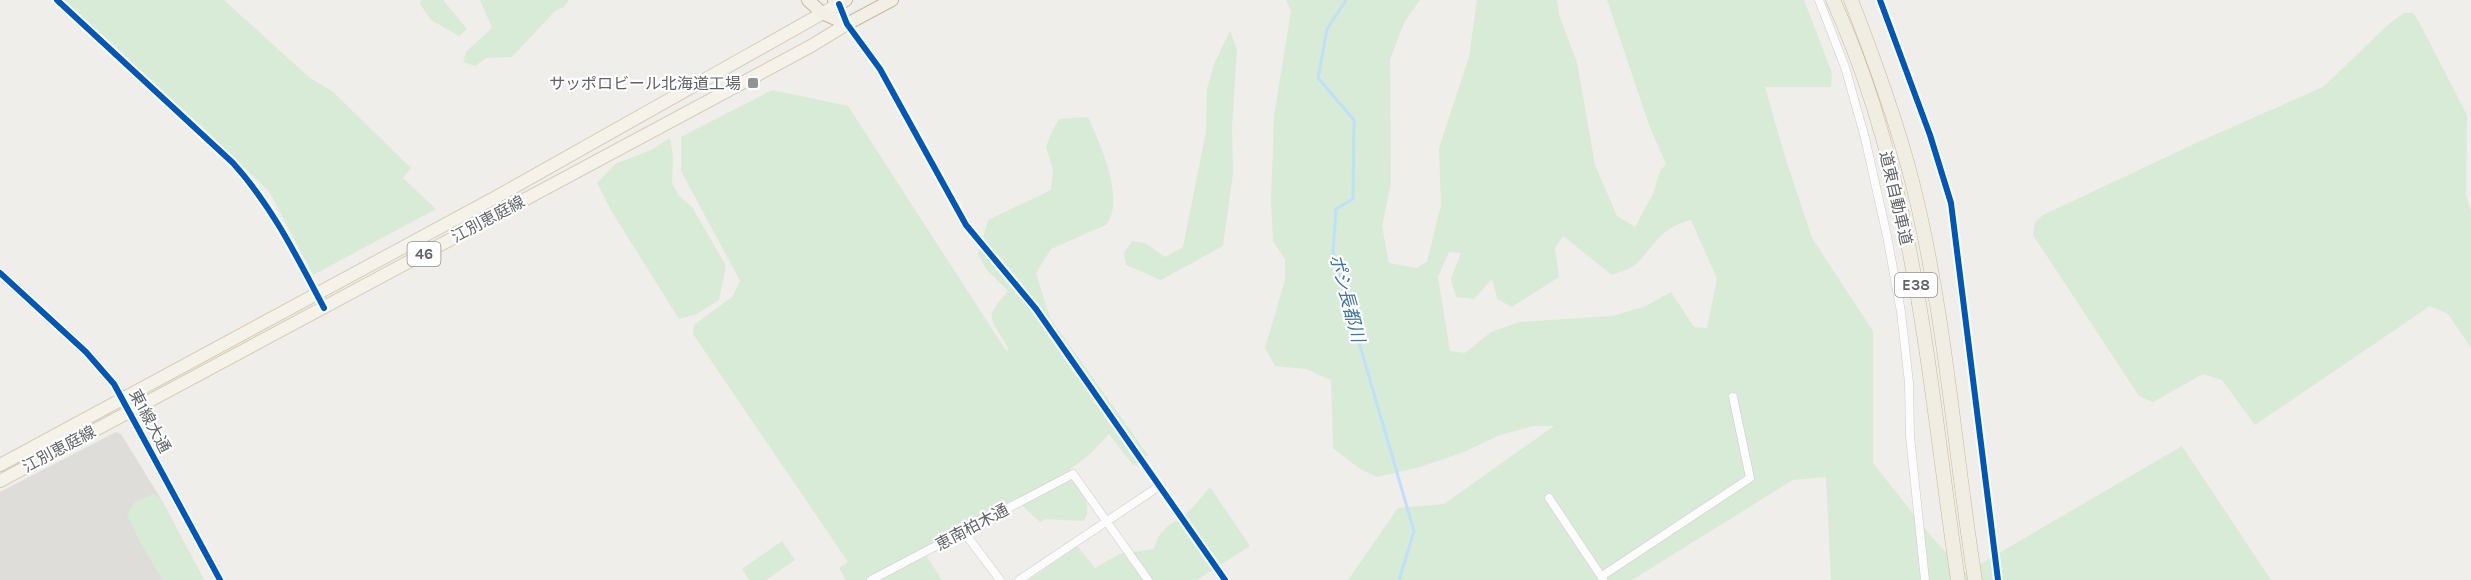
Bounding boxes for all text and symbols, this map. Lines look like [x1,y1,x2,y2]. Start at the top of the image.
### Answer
place label: サッポロビール北海道工場 [549,74,741,93]
marker: サッポロビール北海道工場 [746,76,760,90]
street label: 道東自動車道 [1876,149,1916,247]
street label: 江別恵庭線 [448,192,528,246]
road number: 46 [408,242,440,266]
water label: ポシ長都川 [1325,252,1370,346]
road number: E38 [1895,273,1937,297]
street label: 東1線大通 [125,386,175,456]
street label: 江別恵庭線 [19,422,99,476]
street label: 恵南柏木通 [932,500,1012,554]

